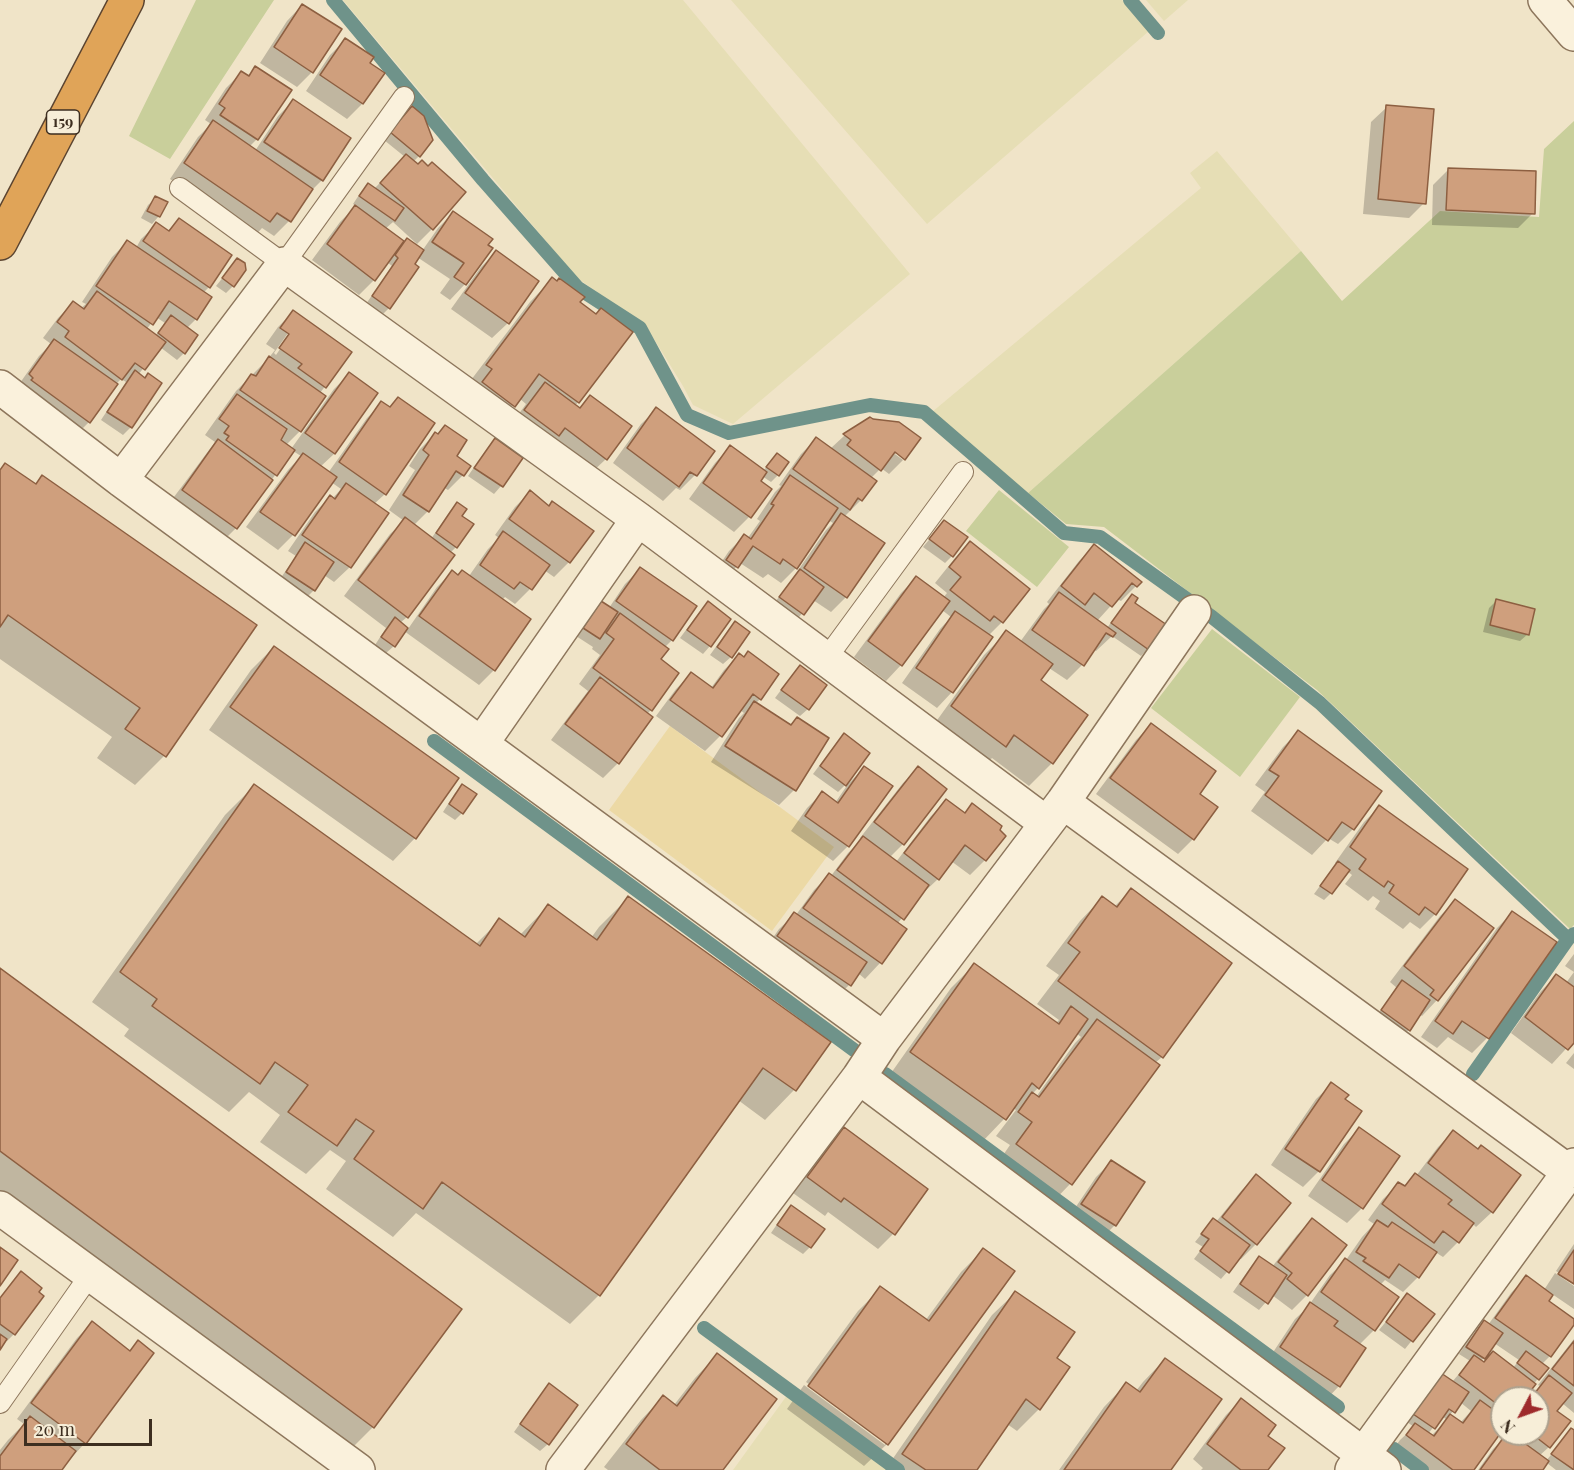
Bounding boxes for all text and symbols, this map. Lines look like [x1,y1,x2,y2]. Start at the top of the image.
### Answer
road number: 159 [46,110,80,134]
north arrow [1490,1386,1550,1446]
scale bar [27,1407,154,1445]
text: N [1496,1416,1519,1438]
text: 20 m [35,1417,75,1441]

